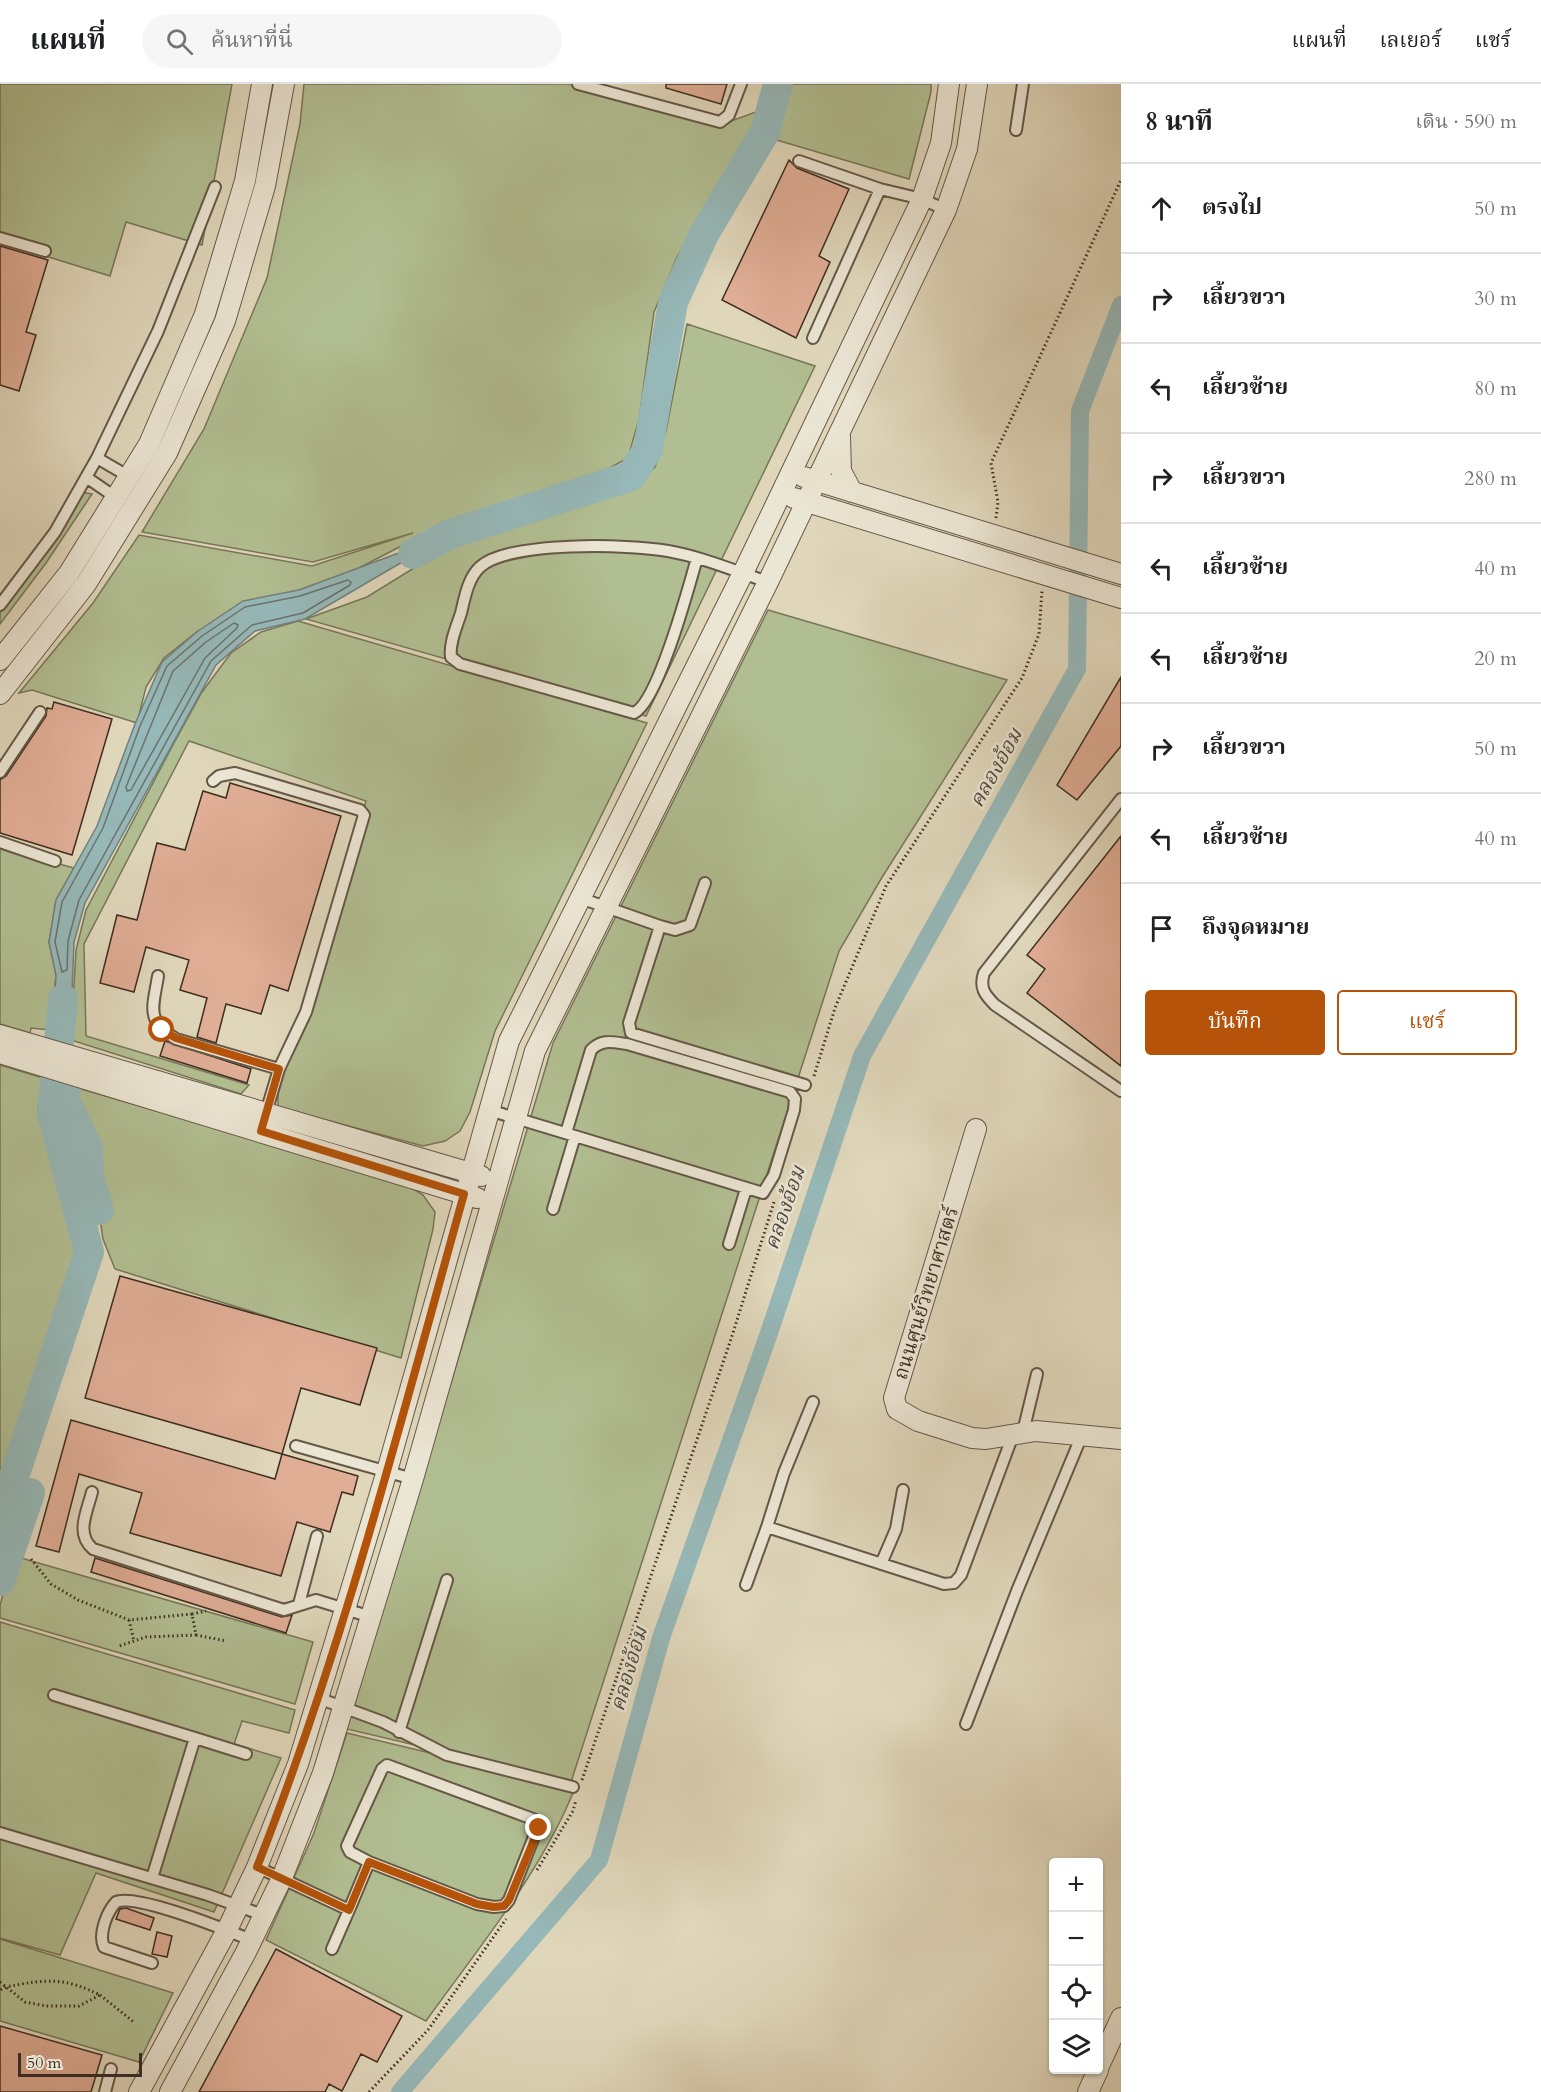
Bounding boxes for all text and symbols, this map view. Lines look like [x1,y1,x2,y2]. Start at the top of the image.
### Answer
search box [142,14,562,68]
text: แผนที่ [30,21,106,59]
icon: search [163,25,196,58]
text: ค้นหาที่นี่ [211,25,293,55]
text: แผนที่ [1292,26,1347,55]
text: เลเยอร์ [1380,26,1442,55]
text: แชร์ [1475,26,1511,55]
text: 8 นาที [1145,104,1213,139]
text: เดิน · 590 m [1415,108,1517,135]
icon: ahead [1145,192,1178,225]
text: ตรงไป [1202,192,1262,222]
text: 50 m [1474,195,1517,222]
icon: right [1145,282,1178,315]
text: เลี้ยวขวา [1202,282,1286,312]
text: 30 m [1474,285,1517,312]
icon: left [1145,372,1178,405]
text: เลี้ยวซ้าย [1202,372,1288,402]
text: 80 m [1474,375,1517,402]
icon: right [1145,462,1178,495]
text: เลี้ยวขวา [1202,462,1286,492]
text: 280 m [1464,465,1517,492]
icon: left [1145,552,1178,585]
text: เลี้ยวซ้าย [1202,552,1288,582]
text: 40 m [1474,555,1517,582]
icon: left [1145,642,1178,675]
text: เลี้ยวซ้าย [1202,642,1288,672]
text: 20 m [1474,645,1517,672]
water label: คลองอ้อม [962,722,1030,813]
icon: right [1145,732,1178,765]
text: เลี้ยวขวา [1202,732,1286,762]
text: 50 m [1474,735,1517,762]
icon: left [1145,822,1178,855]
text: เลี้ยวซ้าย [1202,822,1288,852]
text: 40 m [1474,825,1517,852]
icon: arrive [1145,912,1178,945]
text: ถึงจุดหมาย [1202,912,1309,942]
button: บันทึก [1145,990,1325,1055]
button: แชร์ [1337,990,1517,1055]
route start [148,1016,174,1042]
water label: คลองอ้อม [757,1161,813,1254]
street label: ถนนศูนย์วิทยาศาสตร์ [887,1202,965,1383]
water label: คลองอ้อม [603,1622,655,1715]
route end [525,1814,551,1840]
map controls [1049,1858,1103,2074]
button: + [1049,1858,1103,1912]
button: − [1049,1912,1103,1966]
button: locate [1049,1966,1103,2020]
button: layers [1049,2020,1103,2074]
scale bar [18,2050,142,2078]
text: 50 m [27,2052,61,2074]

